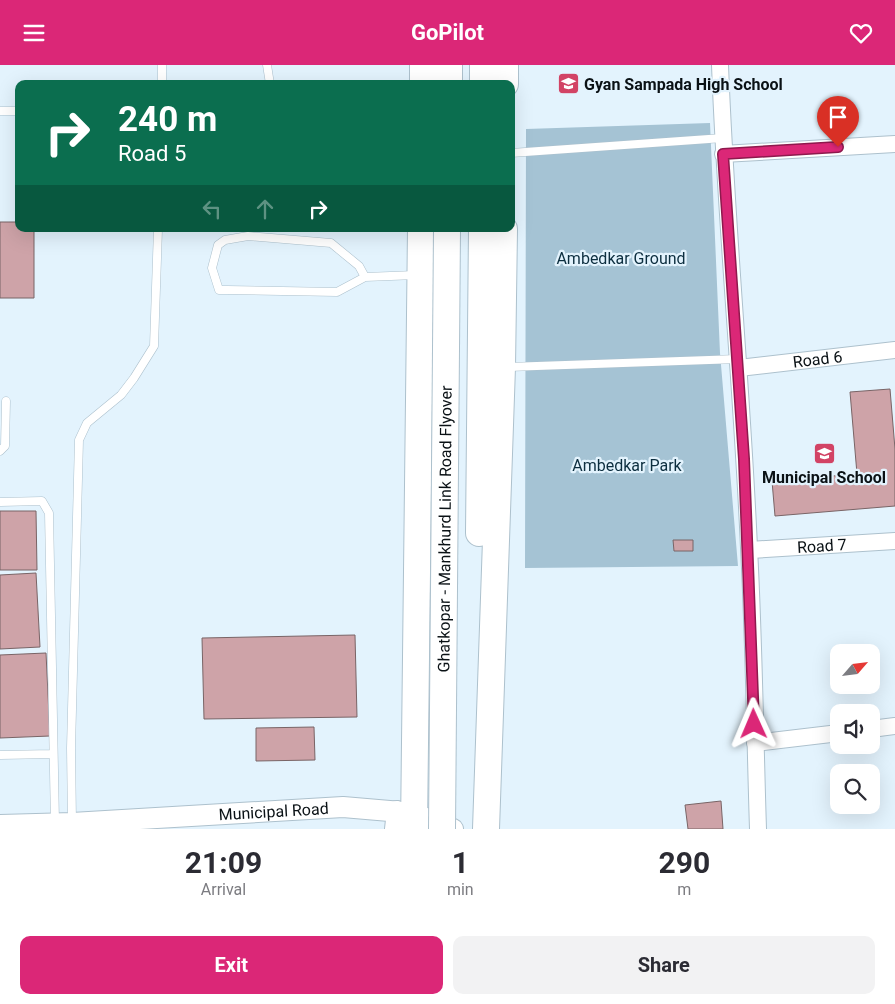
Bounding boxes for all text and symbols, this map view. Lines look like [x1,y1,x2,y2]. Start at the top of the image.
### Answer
icon: menu [20,19,48,47]
icon: heart [847,19,875,47]
text: GoPilot [411,20,484,45]
school or university icon: Gyan Sampada High School [556,72,580,96]
place label: Gyan Sampada High School [584,75,783,94]
pin [817,96,859,147]
text: 240 m [118,99,217,140]
icon: right [35,100,100,165]
icon: arrive [824,103,852,131]
text: Road 5 [118,141,186,166]
icon: left [198,195,226,223]
icon: ahead [251,195,279,223]
icon: right [304,195,332,223]
park label: Ambedkar Ground [556,249,686,268]
street label: Road 6 [792,347,843,372]
street label: Ghatkopar - Mankhurd Link Road Flyover [434,385,456,672]
school or university icon: Municipal School [812,441,836,465]
park label: Ambedkar Park [572,456,683,475]
place label: Municipal School [762,468,886,487]
street label: Road 7 [797,535,847,557]
north arrow [830,644,880,694]
map controls [830,644,880,814]
position arrow [727,697,779,749]
button: sound [830,704,880,754]
button: search [830,764,880,814]
street label: Municipal Road [218,799,329,824]
text: 21:09 [185,845,262,880]
text: 1 [452,845,469,880]
text: 290 [659,845,710,880]
text: Arrival [201,880,246,899]
text: min [447,880,474,899]
text: m [677,880,691,899]
button: Exit [20,936,443,994]
button: Share [453,936,875,994]

